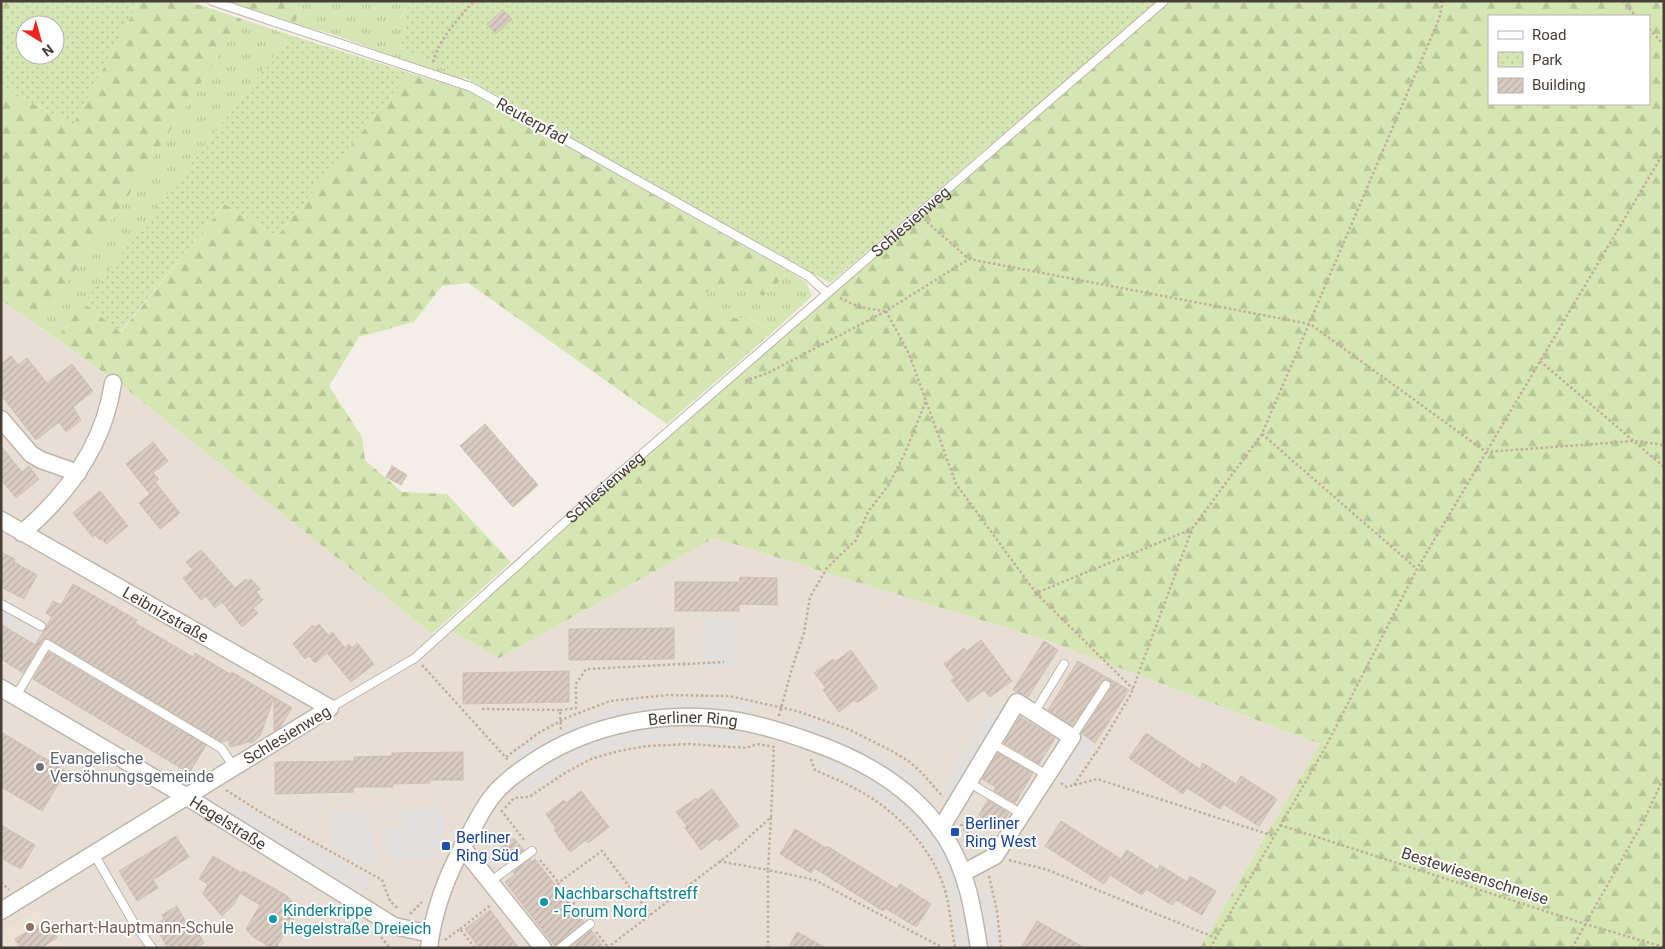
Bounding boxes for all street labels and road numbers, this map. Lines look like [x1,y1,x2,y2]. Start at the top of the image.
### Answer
street label: Reuterpfad [493,94,571,148]
street label: Schlesienweg [867,182,954,261]
street label: Schlesienweg [562,447,648,527]
street label: Leibnizstraße [120,582,212,646]
street label: Schlesienweg [240,702,334,768]
street label: Berliner Ring [647,707,739,730]
street label: Hegelstraße [186,792,270,854]
street label: Bestewiesenschneise [1399,843,1551,909]

